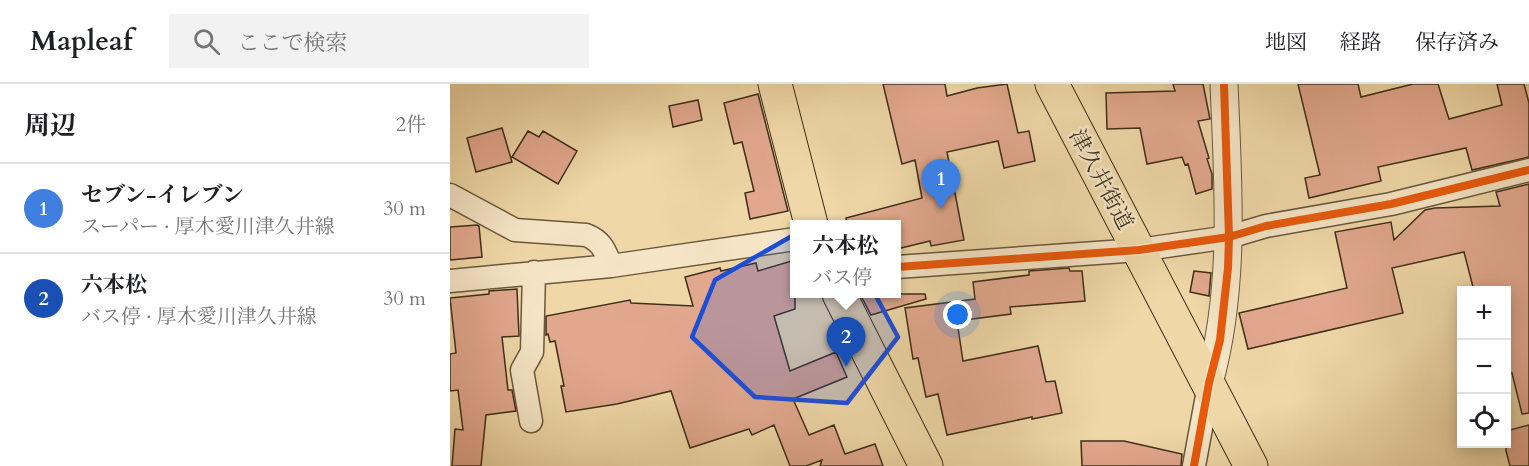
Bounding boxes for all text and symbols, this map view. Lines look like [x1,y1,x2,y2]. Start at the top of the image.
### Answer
search box [169,14,589,68]
text: Mapleaf [30,22,133,60]
icon: search [190,25,223,58]
text: ここで検索 [238,28,348,58]
text: 地図 [1265,28,1307,57]
text: 経路 [1340,28,1382,57]
text: 保存済み [1415,28,1499,57]
text: 周辺 [24,108,76,143]
text: 2件 [396,111,426,138]
street label: 津久井街道 [1062,124,1140,235]
pin: 1 [922,160,960,209]
text: セブン-イレブン [81,180,244,210]
text: 1 [38,195,49,222]
text: 30 m [383,195,426,222]
text: スーパー · 厚木愛川津久井線 [81,213,335,240]
popup [790,220,901,298]
text: 六本松 [812,231,879,261]
text: バス停 [812,264,872,291]
text: 六本松 [81,270,147,300]
text: 2 [38,285,49,312]
text: 30 m [383,285,426,312]
map controls [1457,286,1511,448]
button: + [1457,286,1511,340]
your location [943,300,972,329]
text: バス停 · 厚木愛川津久井線 [81,303,317,330]
pin: 2 [826,318,866,367]
button: − [1457,340,1511,394]
button: locate [1457,394,1511,448]

